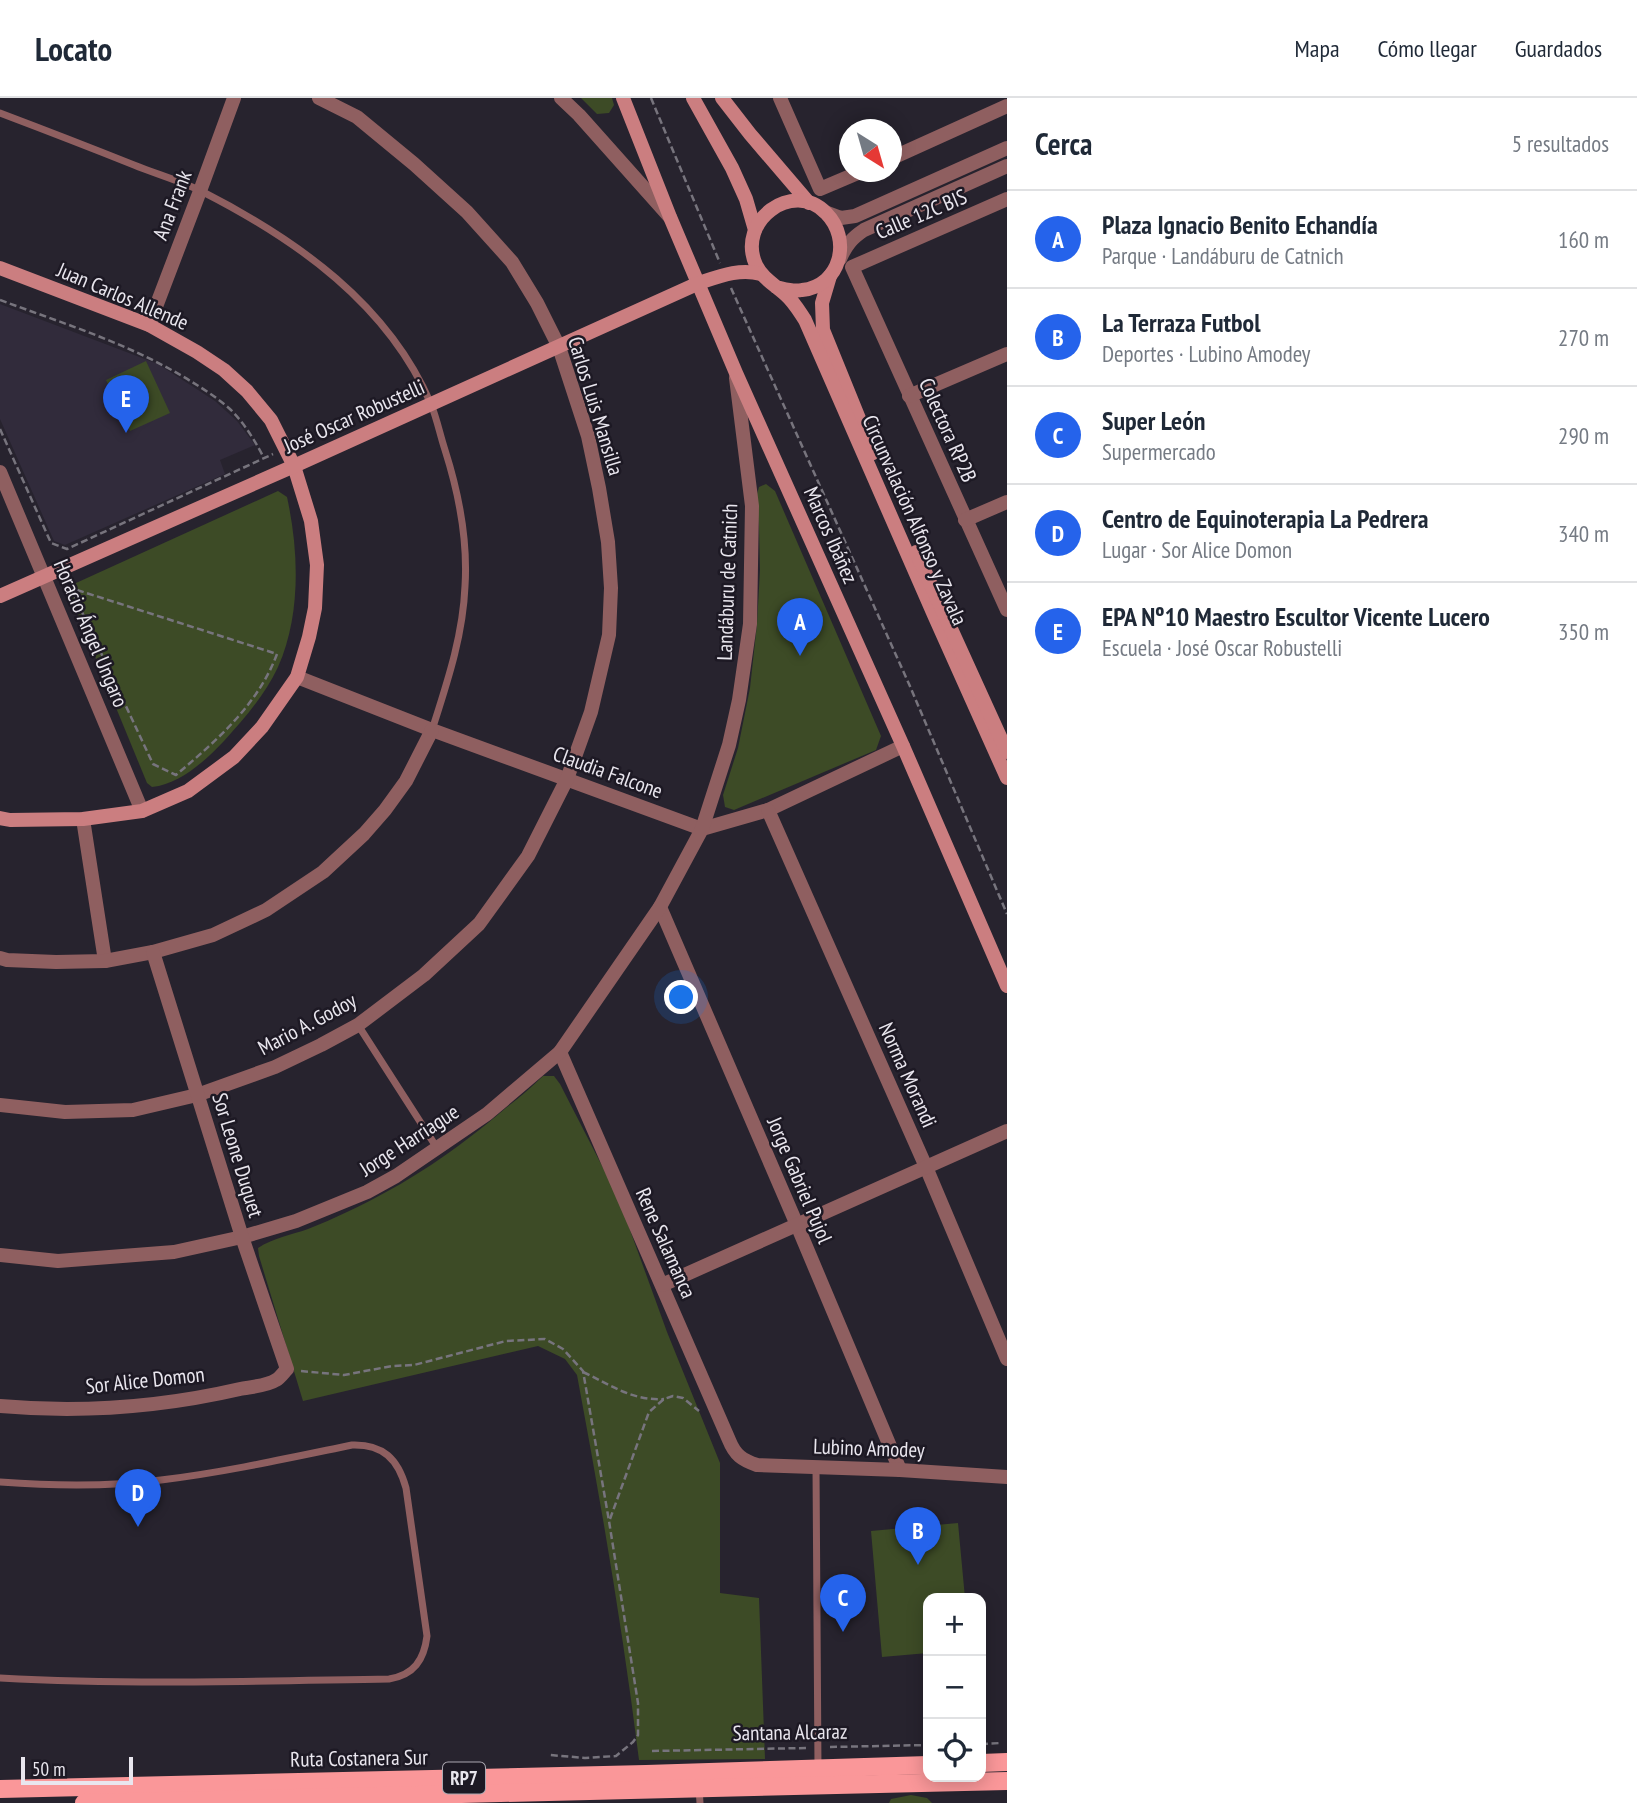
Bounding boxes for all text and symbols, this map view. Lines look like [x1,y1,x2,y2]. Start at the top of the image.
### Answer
text: Locato [35,27,112,70]
text: Mapa [1295,33,1340,64]
text: Cómo llegar [1378,33,1477,64]
text: Guardados [1515,33,1602,64]
north arrow [839,119,902,182]
text: Cerca [1035,124,1092,163]
text: 5 resultados [1512,129,1609,158]
street label: Ana Frank [146,166,198,244]
street label: Calle 12C BIS [871,183,971,245]
text: Plaza Ignacio Benito Echandía [1102,208,1378,241]
text: A [1052,225,1064,254]
text: 160 m [1558,225,1609,254]
text: Parque · Landáburu de Catnich [1102,241,1344,270]
street label: Juan Carlos Allende [52,256,193,336]
text: La Terraza Futbol [1102,306,1260,339]
text: B [1052,323,1064,352]
text: 270 m [1558,323,1609,352]
street label: Carlos Luis Mansilla [562,333,630,479]
text: Deportes · Lubino Amodey [1102,339,1310,368]
street label: José Oscar Robustelli [278,373,429,460]
street label: Colectora RP2B [913,374,983,486]
pin: E [103,375,149,433]
text: Super León [1102,404,1205,437]
street label: Circunvalación Alfonso y Zavala [856,411,974,629]
text: C [1053,421,1063,450]
text: 290 m [1558,421,1609,450]
text: Supermercado [1102,437,1216,466]
street label: Marcos Ibáñez [798,482,864,588]
text: Centro de Equinoterapia La Pedrera [1102,502,1429,535]
street label: Landáburu de Catnich [711,503,743,661]
text: D [1052,519,1064,548]
text: 340 m [1558,519,1609,548]
text: Lugar · Sor Alice Domon [1102,535,1292,564]
street label: Horacio Ángel Ungaro [48,555,134,711]
pin: A [777,598,823,656]
text: EPA Nº10 Maestro Escultor Vicente Lucero [1102,600,1490,633]
text: E [1053,617,1063,646]
text: 350 m [1558,617,1609,646]
text: Escuela · José Oscar Robustelli [1102,633,1342,662]
street label: Claudia Falcone [550,740,666,804]
your location [664,980,698,1014]
street label: Mario A. Godoy [253,987,361,1061]
street label: Norma Morandi [873,1018,943,1132]
street label: Sor Leone Duquet [206,1089,270,1221]
street label: Jorge Harriague [353,1098,464,1183]
street label: Jorge Gabriel Pujol [761,1112,839,1247]
street label: Rene Salamanca [630,1184,702,1302]
street label: Sor Alice Domon [84,1360,206,1400]
street label: Lubino Amodey [813,1433,925,1463]
pin: D [115,1469,161,1527]
pin: B [895,1507,941,1565]
pin: C [820,1574,866,1632]
map controls [923,1593,986,1782]
button: + [923,1593,986,1656]
button: − [923,1656,986,1719]
street label: Santana Alcaraz [732,1718,848,1746]
button: locate [923,1719,986,1782]
street label: Ruta Costanera Sur [290,1743,428,1773]
scale bar [21,1754,133,1786]
text: 50 m [32,1757,66,1781]
road number: RP7 [443,1762,485,1794]

